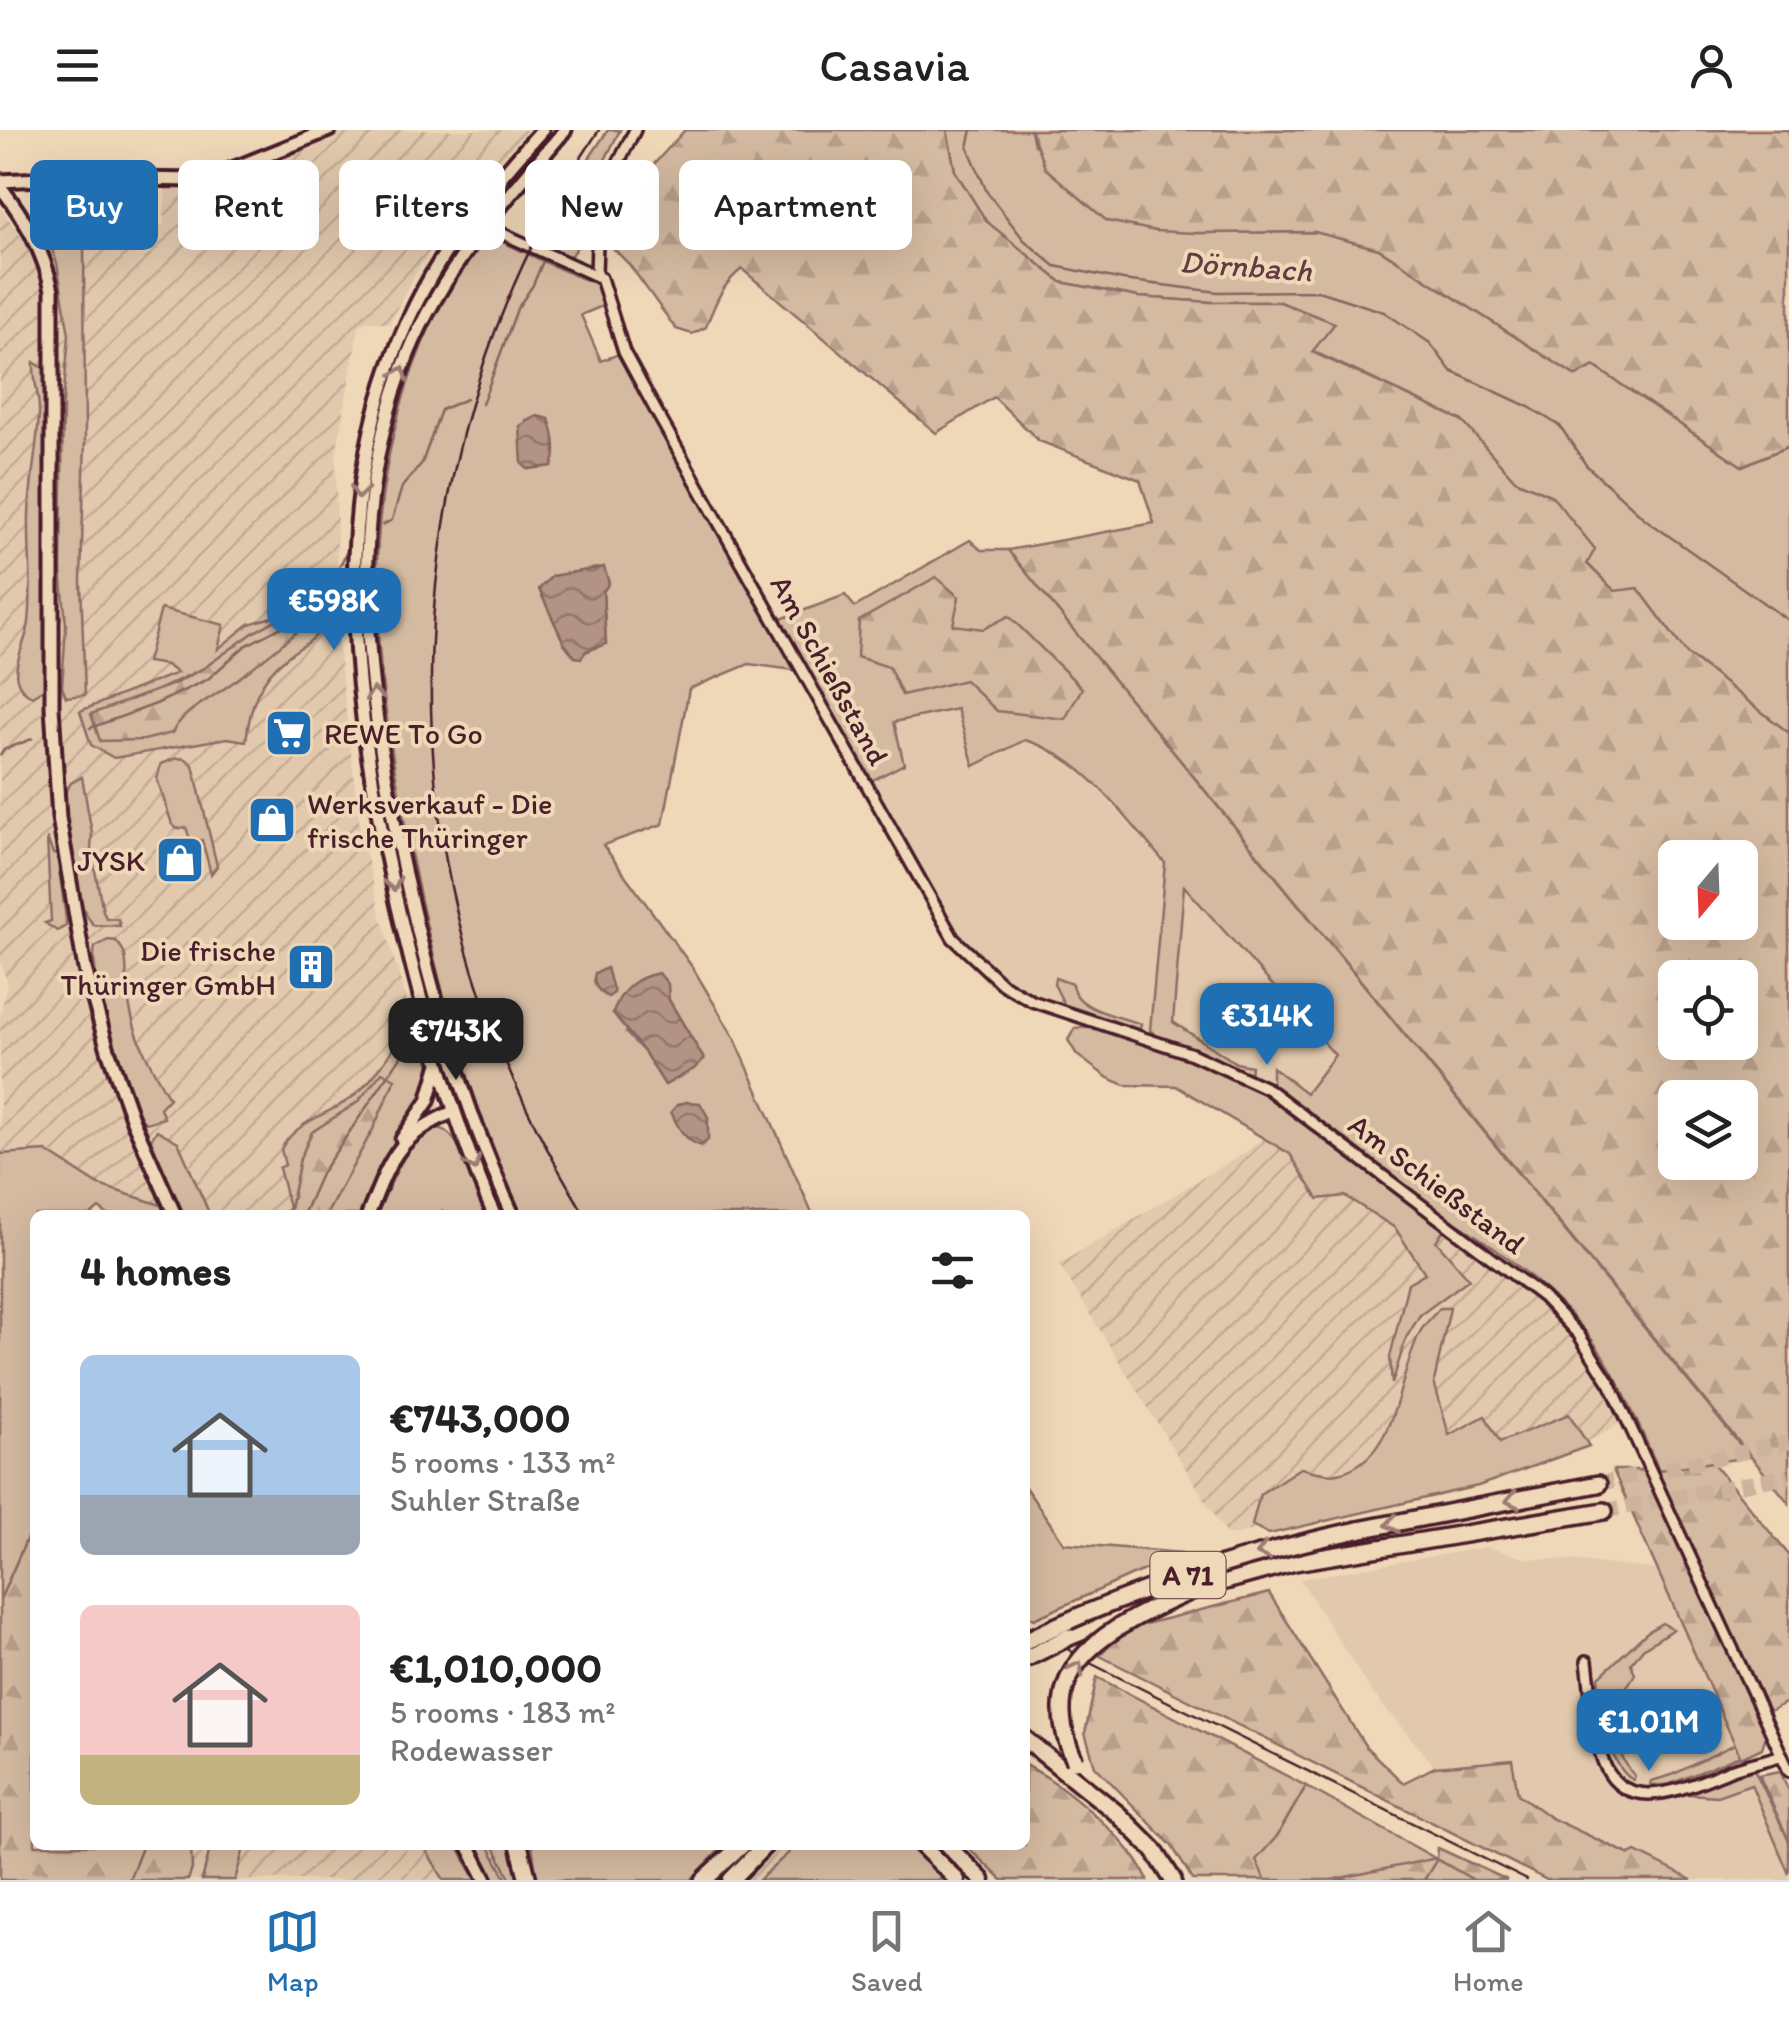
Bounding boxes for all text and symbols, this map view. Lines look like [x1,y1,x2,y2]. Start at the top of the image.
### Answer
icon: menu [50,38,105,93]
text: Casavia [819,38,970,92]
icon: person [1684,38,1739,93]
chip: Buy [30,160,158,250]
chip: Rent [178,160,319,250]
chip: Filters [339,160,505,250]
chip: New [525,160,659,250]
chip: Apartment [679,160,912,250]
water label: Dörnbach [1179,242,1314,290]
one-way arrow [389,366,410,383]
one-way arrow [349,484,370,501]
pin: €598K [264,568,404,653]
street label: Am Schießstand [763,568,898,772]
text: €598K [289,581,379,619]
one-way arrow [364,685,385,701]
supermarket icon: REWE To Go [263,707,315,759]
place label: REWE To Go [324,715,483,752]
place label: Werksverkauf - Die frische Thüringer [307,785,553,856]
shop icon: Werksverkauf - Die frische Thüringer [246,794,298,846]
shop icon: JYSK [154,834,206,886]
north arrow [1658,840,1758,940]
map controls [1658,840,1758,1180]
place label: JYSK [77,842,145,879]
one-way arrow [381,875,402,892]
place label: Die frische Thüringer GmbH [60,932,276,1003]
building icon: Die frische Thüringer GmbH [285,941,337,993]
button: locate [1658,960,1758,1060]
pin: €314K [1197,983,1337,1068]
text: €314K [1222,996,1312,1034]
pin: €743K [386,998,526,1083]
text: €743K [410,1011,502,1049]
button: layers [1658,1080,1758,1180]
street label: Am Schießstand [1341,1106,1533,1263]
one-way arrow [461,1154,481,1172]
icon: filters [925,1243,980,1298]
text: 4 homes [80,1245,231,1296]
text: €743,000 [390,1392,571,1443]
icon: home [160,1395,280,1515]
text: 5 rooms · 133 m² [390,1443,615,1481]
text: Suhler Straße [390,1481,581,1519]
one-way arrow [1504,1489,1520,1510]
one-way arrow [1384,1512,1401,1533]
one-way arrow [1255,1541,1272,1562]
road number: A 71 [1150,1552,1226,1598]
text: €1,010,000 [390,1642,602,1693]
icon: home [160,1645,280,1765]
one-way arrow [1065,1660,1084,1678]
pin: €1.01M [1568,1689,1730,1774]
text: 5 rooms · 183 m² [390,1693,616,1731]
text: €1.01M [1599,1702,1699,1740]
text: Rodewasser [390,1731,553,1769]
tab: Map [265,1904,320,1998]
tab: Saved [851,1904,922,1998]
tab: Home [1453,1904,1524,1998]

